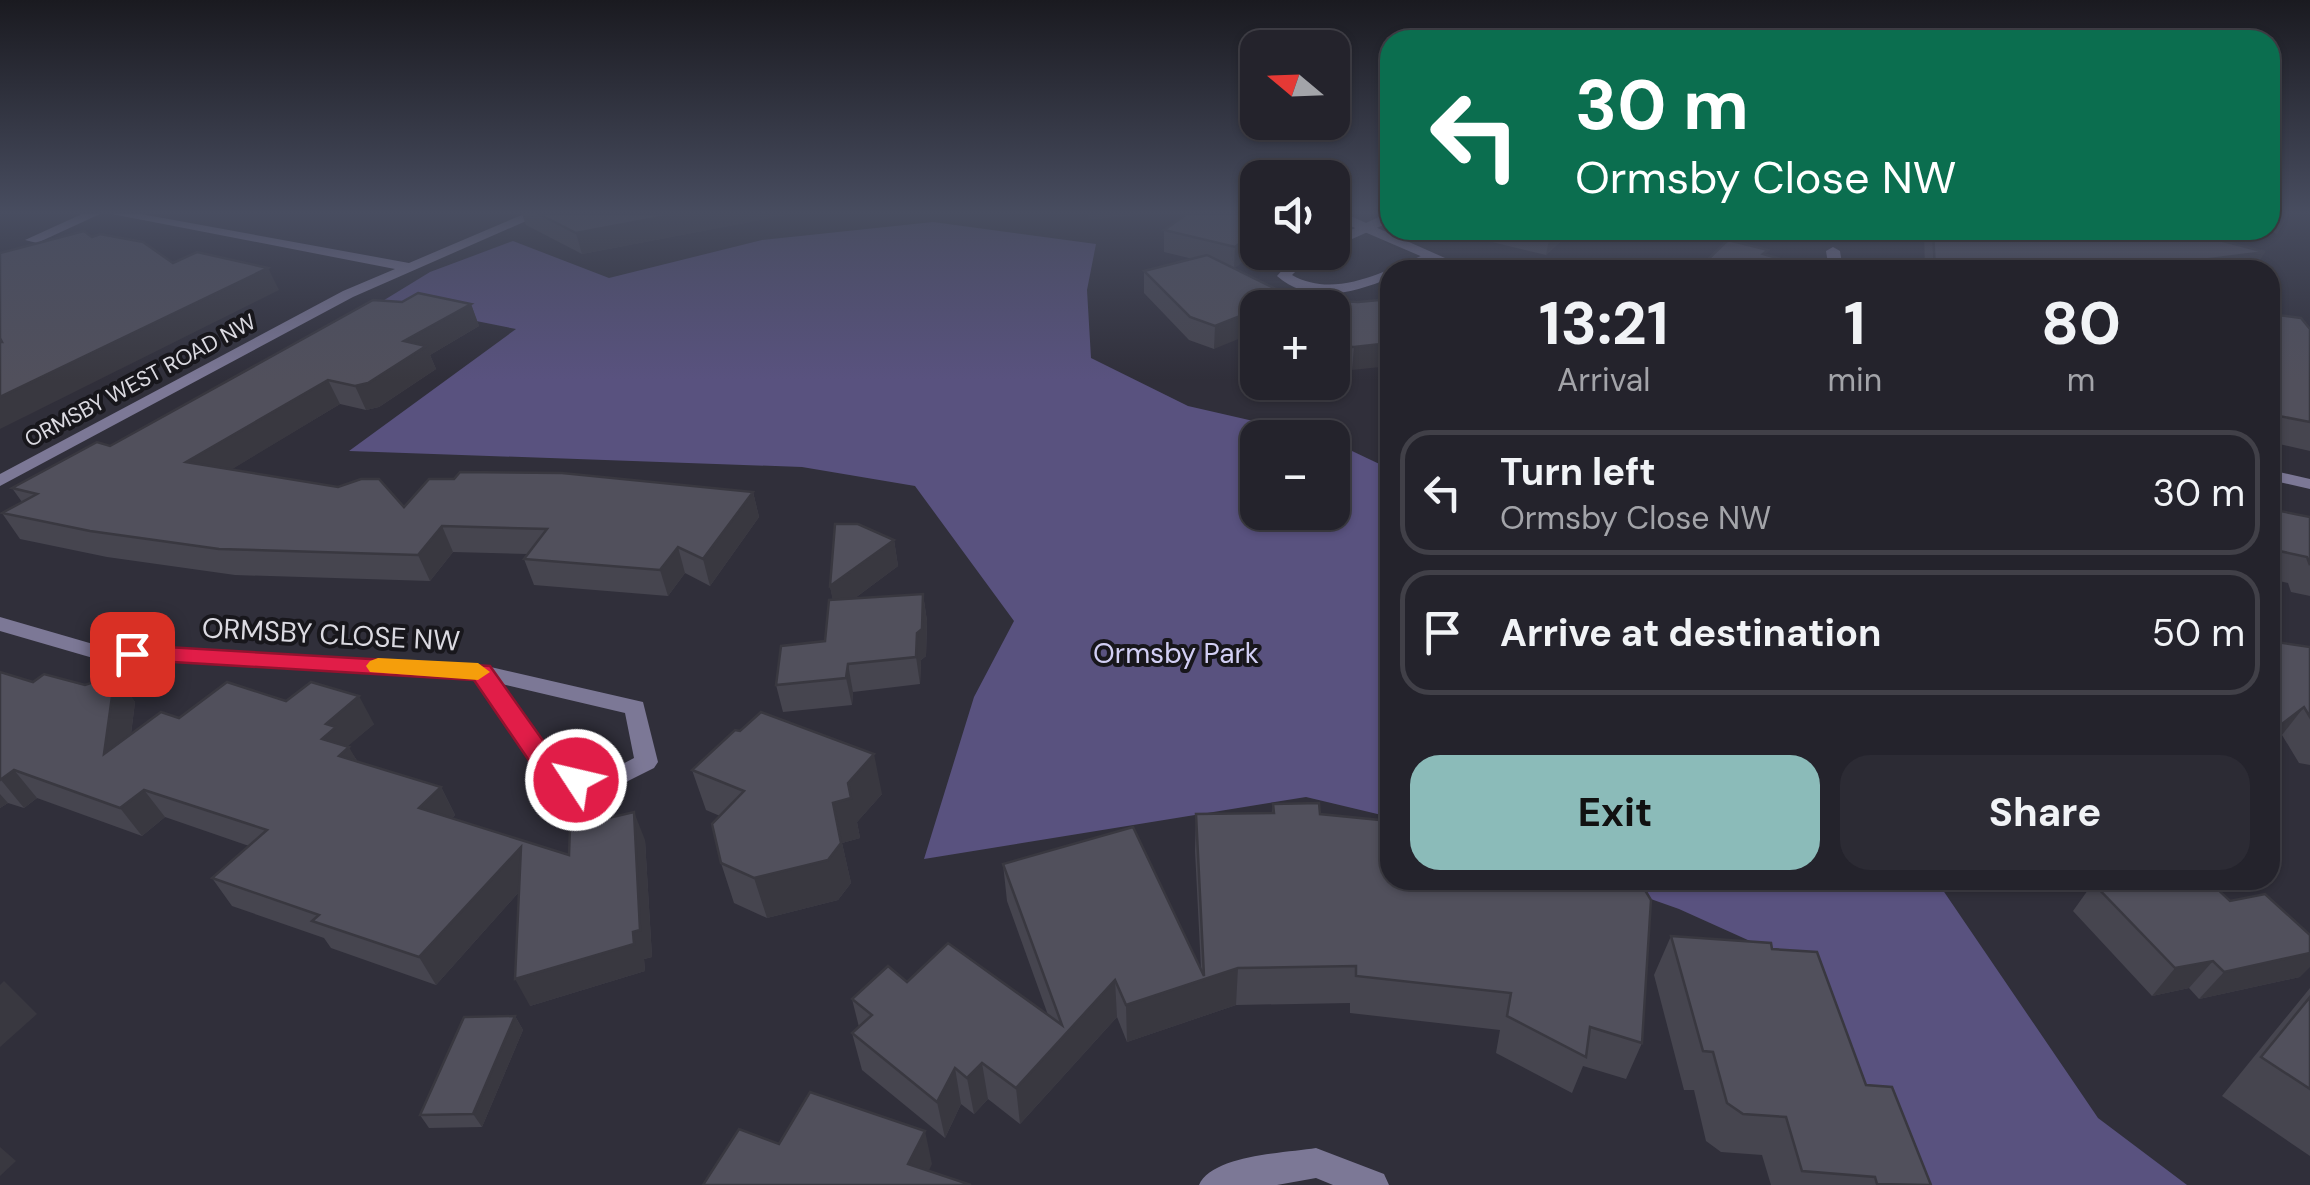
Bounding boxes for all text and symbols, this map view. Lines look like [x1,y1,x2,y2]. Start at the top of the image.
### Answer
north arrow [1240,30,1350,140]
map controls [1240,30,1350,530]
text: 30 m [1575,60,1749,151]
icon: left [1410,70,1540,200]
text: Ormsby Close NW [1575,148,1956,207]
button: sound [1240,160,1350,270]
text: 13:21 [1539,284,1669,363]
text: 1 [1844,284,1866,363]
text: 80 [2041,284,2121,363]
button: + [1240,290,1350,400]
street label: ORMSBY WEST ROAD NW [20,307,261,454]
text: Arrival [1557,359,1650,401]
text: min [1827,359,1882,401]
text: m [2067,359,2095,401]
button: − [1240,420,1350,530]
text: Turn left [1500,447,1656,497]
icon: left [1415,465,1470,520]
text: 30 m [2153,468,2245,518]
text: Ormsby Close NW [1500,497,1771,539]
icon: arrive [1415,605,1470,660]
text: Arrive at destination [1500,608,1882,658]
text: 50 m [2152,608,2245,658]
street label: ORMSBY CLOSE NW [201,609,461,660]
pin [90,612,175,697]
icon: arrive [105,627,160,682]
park label: Ormsby Park [1093,635,1259,672]
position arrow [524,728,628,832]
button: Exit [1410,755,1820,870]
button: Share [1840,755,2250,870]

